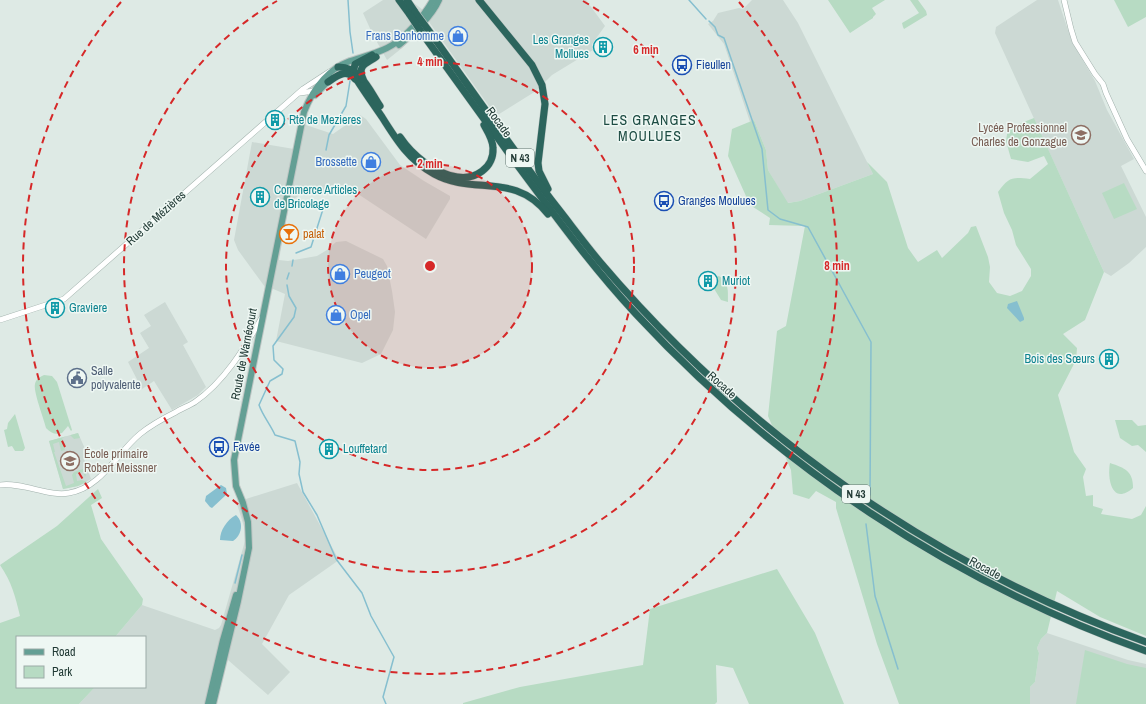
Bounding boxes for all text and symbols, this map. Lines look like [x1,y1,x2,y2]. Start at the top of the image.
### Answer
shop icon: Frans Bonhomme [447,25,469,47]
place label: Frans Bonhomme [366,28,444,44]
place label: Les Granges Mollues [533,32,589,62]
building icon: Les Granges Mollues [592,36,614,58]
text: 6 min [633,42,659,58]
text: 4 min [417,54,443,70]
bus stop icon: Fieullen [671,54,693,76]
place label: Fieullen [696,57,731,73]
street label: Rocade [483,104,515,140]
building icon: Rte de Mezieres [264,109,286,131]
district label: LES GRANGES MOULUES [603,111,697,145]
place label: Rte de Mezieres [289,112,361,128]
place label: Lycée Professionnel Charles de Gonzague [971,120,1067,150]
school or university icon: Lycée Professionnel Charles de Gonzague [1070,124,1092,146]
road number: N 43 [506,149,534,167]
shop icon: Brossette [360,151,382,173]
place label: Brossette [315,154,357,170]
text: 2 min [417,156,443,172]
place label: Commerce Articles de Bricolage [274,182,357,212]
building icon: Commerce Articles de Bricolage [249,186,271,208]
street label: Rue de Mézières [123,187,189,249]
bus stop icon: Granges Moulues [653,190,675,212]
place label: Granges Moulues [678,193,756,209]
bar icon: palat [278,223,300,245]
place label: palat [303,226,325,242]
text: 8 min [824,258,850,274]
centre of rings [423,259,437,273]
shop icon: Peugeot [329,263,351,285]
place label: Peugeot [354,266,391,282]
building icon: Muriot [697,270,719,292]
place label: Muriot [722,273,750,289]
building icon: Graviere [44,297,66,319]
place label: Graviere [69,300,107,316]
shop icon: Opel [325,304,347,326]
street label: Route de Warnécourt [227,306,261,401]
place label: Opel [350,307,371,323]
building icon: Bois des Sœurs [1098,348,1120,370]
place label: Bois des Sœurs [1024,351,1095,367]
place label: Salle polyvalente [91,363,141,393]
public building icon: Salle polyvalente [66,367,88,389]
street label: Rocade [704,368,740,402]
bus stop icon: Favée [208,436,230,458]
building icon: Louffetard [318,438,340,460]
place label: Favée [233,439,260,455]
place label: Louffetard [343,441,387,457]
place label: École primaire Robert Meissner [84,446,157,476]
school or university icon: École primaire Robert Meissner [59,450,81,472]
road number: N 43 [842,485,870,503]
street label: Rocade [966,553,1004,583]
legend [16,636,146,688]
text: Road [52,644,76,660]
text: Park [52,664,72,680]

